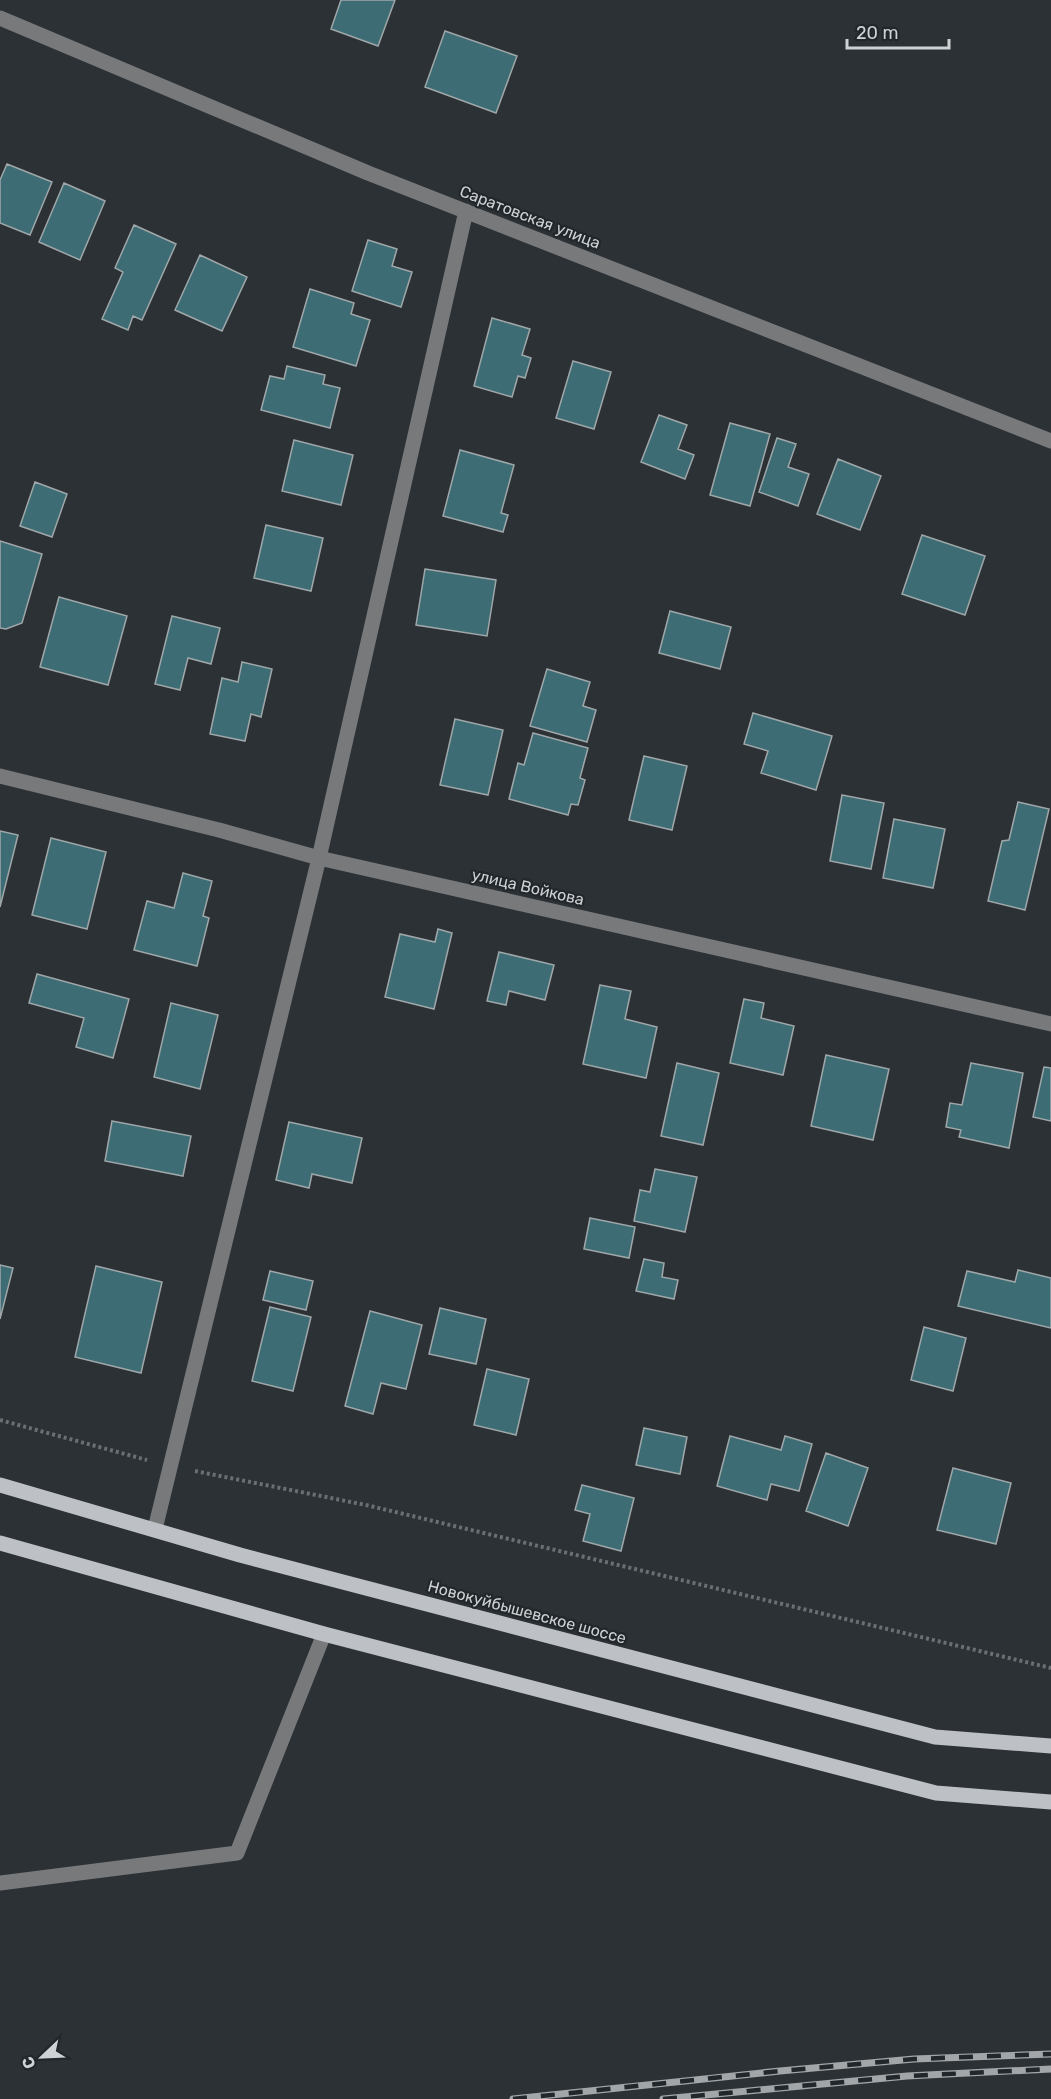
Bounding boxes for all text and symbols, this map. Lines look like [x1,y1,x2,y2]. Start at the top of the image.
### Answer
scale bar [847,12,949,50]
text: 20 m [856,22,898,44]
street label: Саратовская улица [457,181,603,253]
street label: улица Войкова [470,865,586,909]
street label: Новокуйбышевское шоссе [426,1576,628,1648]
north arrow [12,2027,72,2087]
text: С [18,2054,40,2072]

